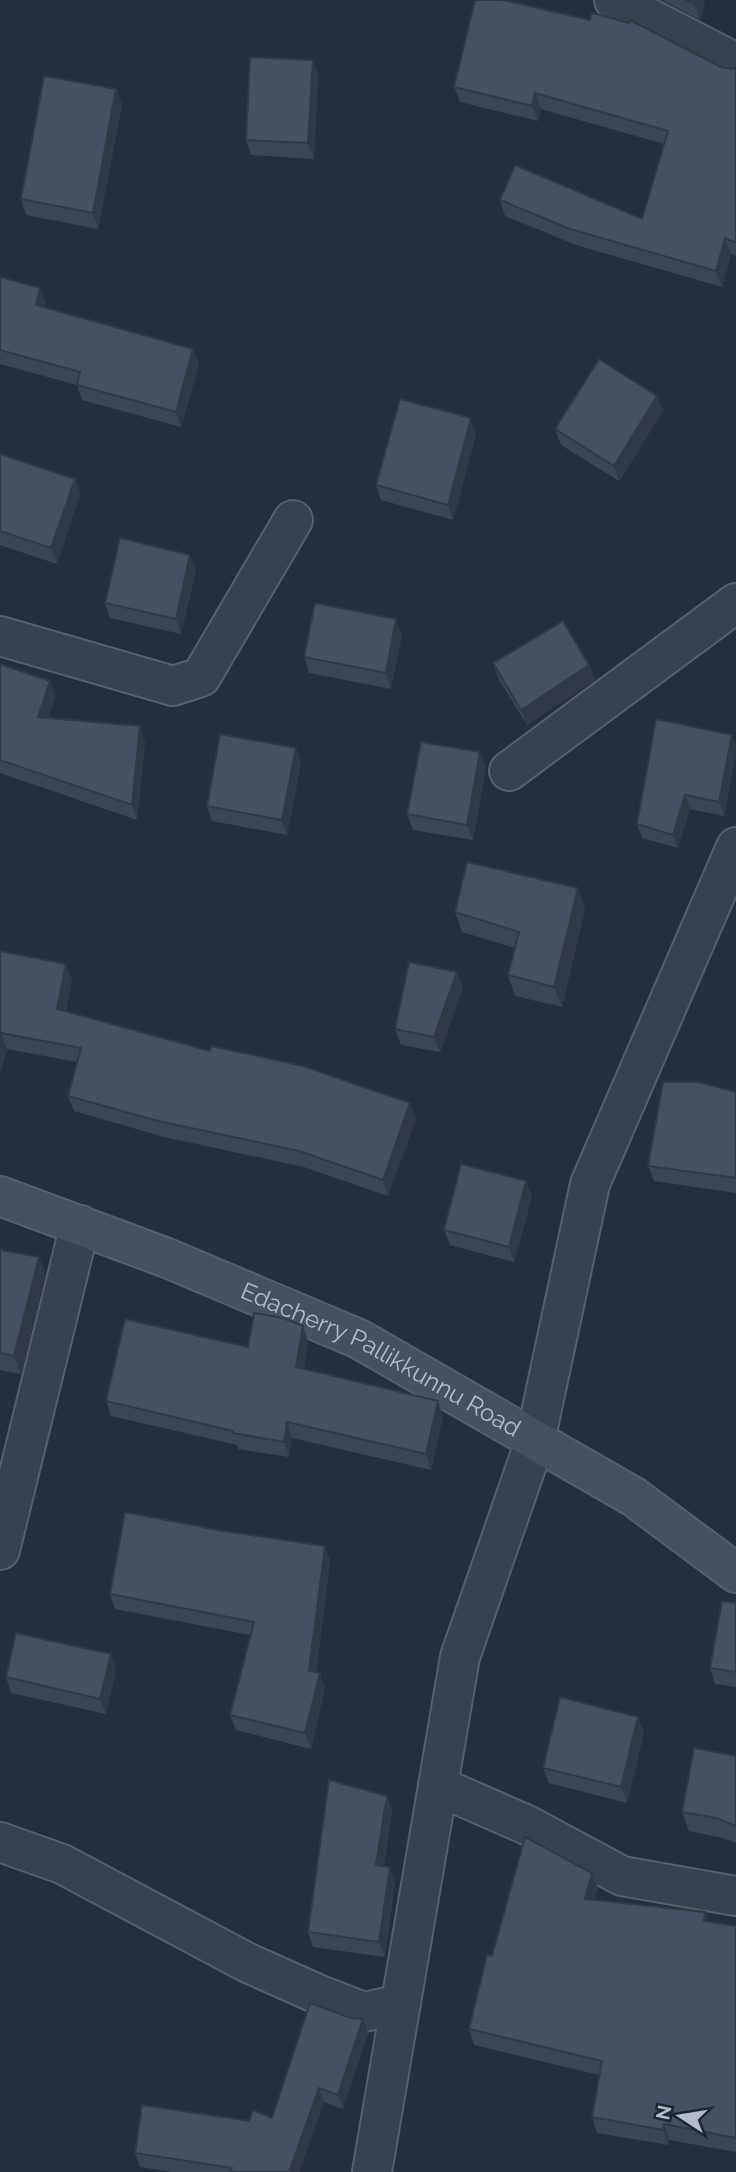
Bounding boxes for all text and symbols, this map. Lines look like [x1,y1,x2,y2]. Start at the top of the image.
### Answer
street label: Edacherry Pallikkunnu Road [237,1276,526,1443]
north arrow [645,2081,715,2151]
text: N [651,2103,676,2122]

